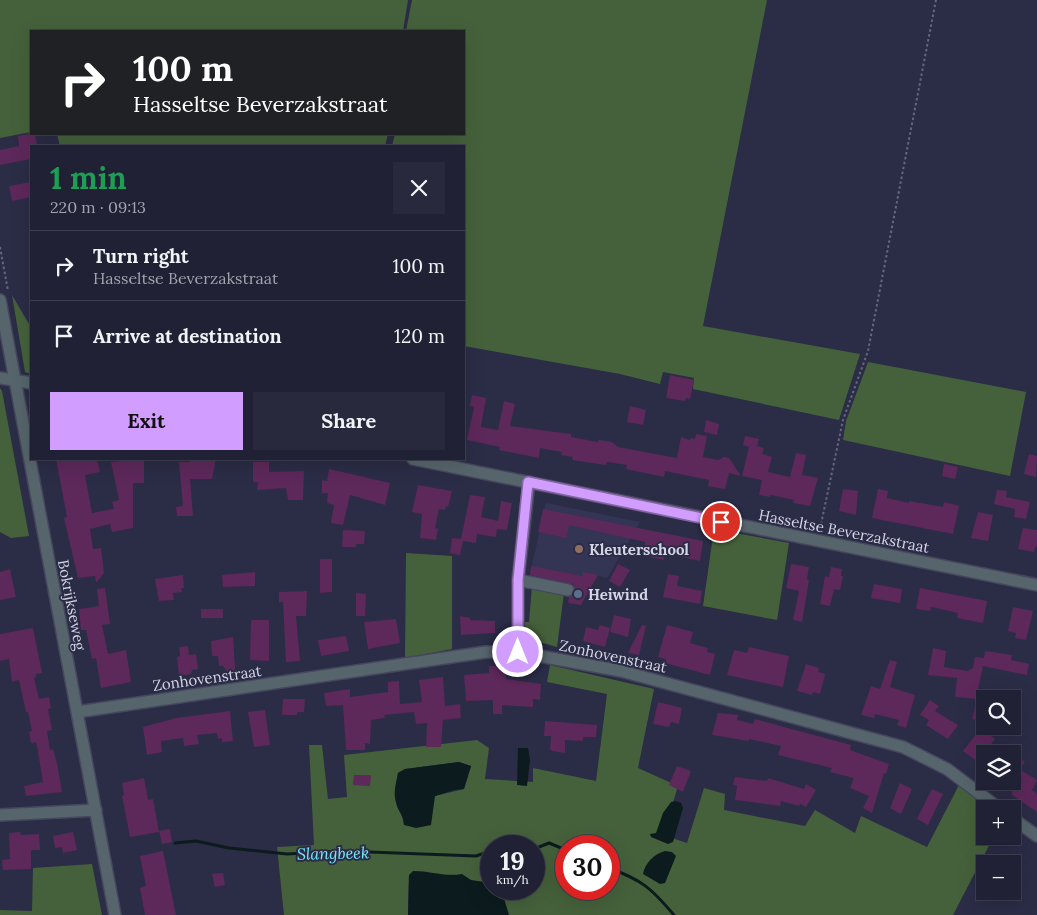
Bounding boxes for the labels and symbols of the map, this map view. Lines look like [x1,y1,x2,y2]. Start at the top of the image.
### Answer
pin [700,501,742,543]
street label: Hasseltse Beverzakstraat [757,505,931,557]
place label: Kleuterschool [589,540,689,559]
marker: Kleuterschool [573,543,585,555]
street label: Bokrijkseweg [54,558,90,653]
place label: Heiwind [588,585,648,604]
marker: Heiwind [572,588,584,600]
position arrow [491,625,543,677]
street label: Zonhovenstraat [557,635,669,677]
street label: Zonhovenstraat [151,661,263,695]
speed limit sign: 30 [555,835,620,900]
water label: Slangbeek [297,842,369,864]

